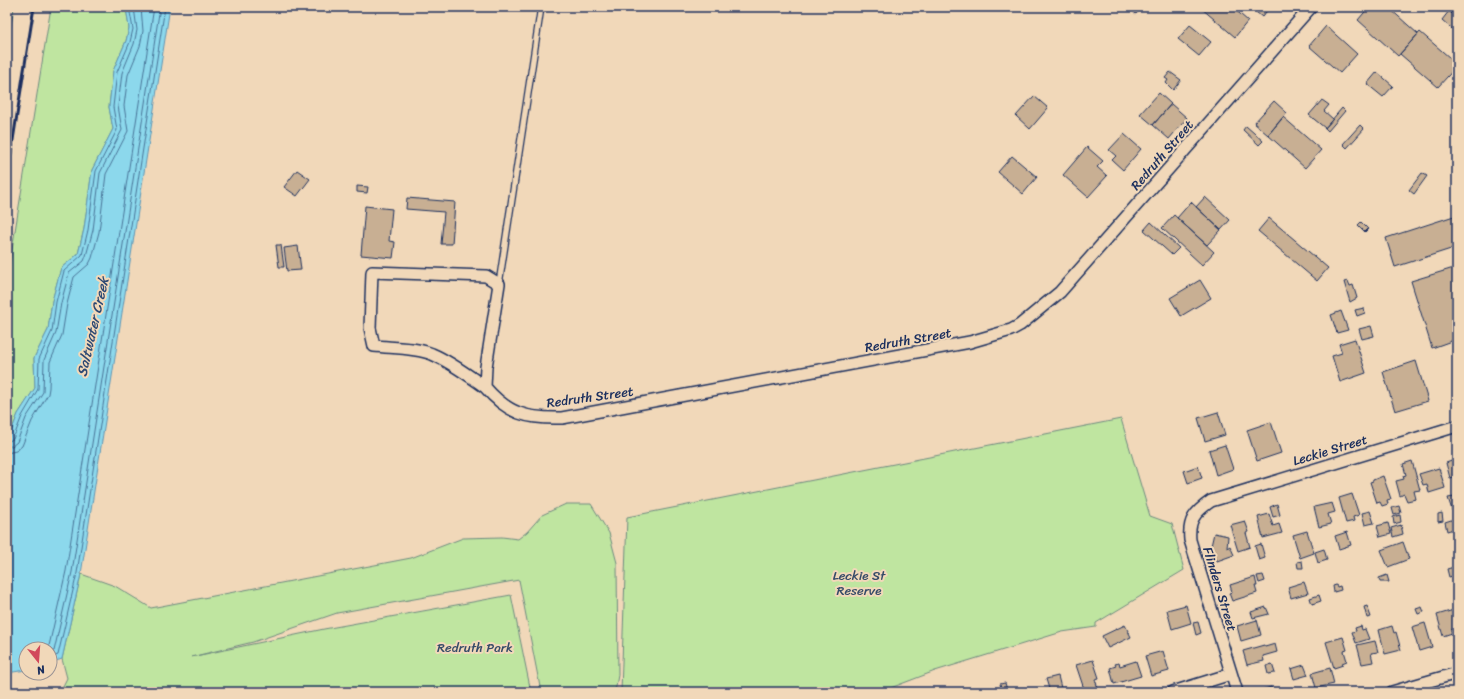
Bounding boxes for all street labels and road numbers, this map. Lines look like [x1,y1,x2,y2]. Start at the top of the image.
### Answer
street label: Redruth Street [1125,114,1200,196]
street label: Redruth Street [863,321,953,359]
street label: Redruth Street [545,379,635,414]
street label: Leckie Street [1290,428,1371,472]
street label: Flinders Street [1196,544,1244,634]

